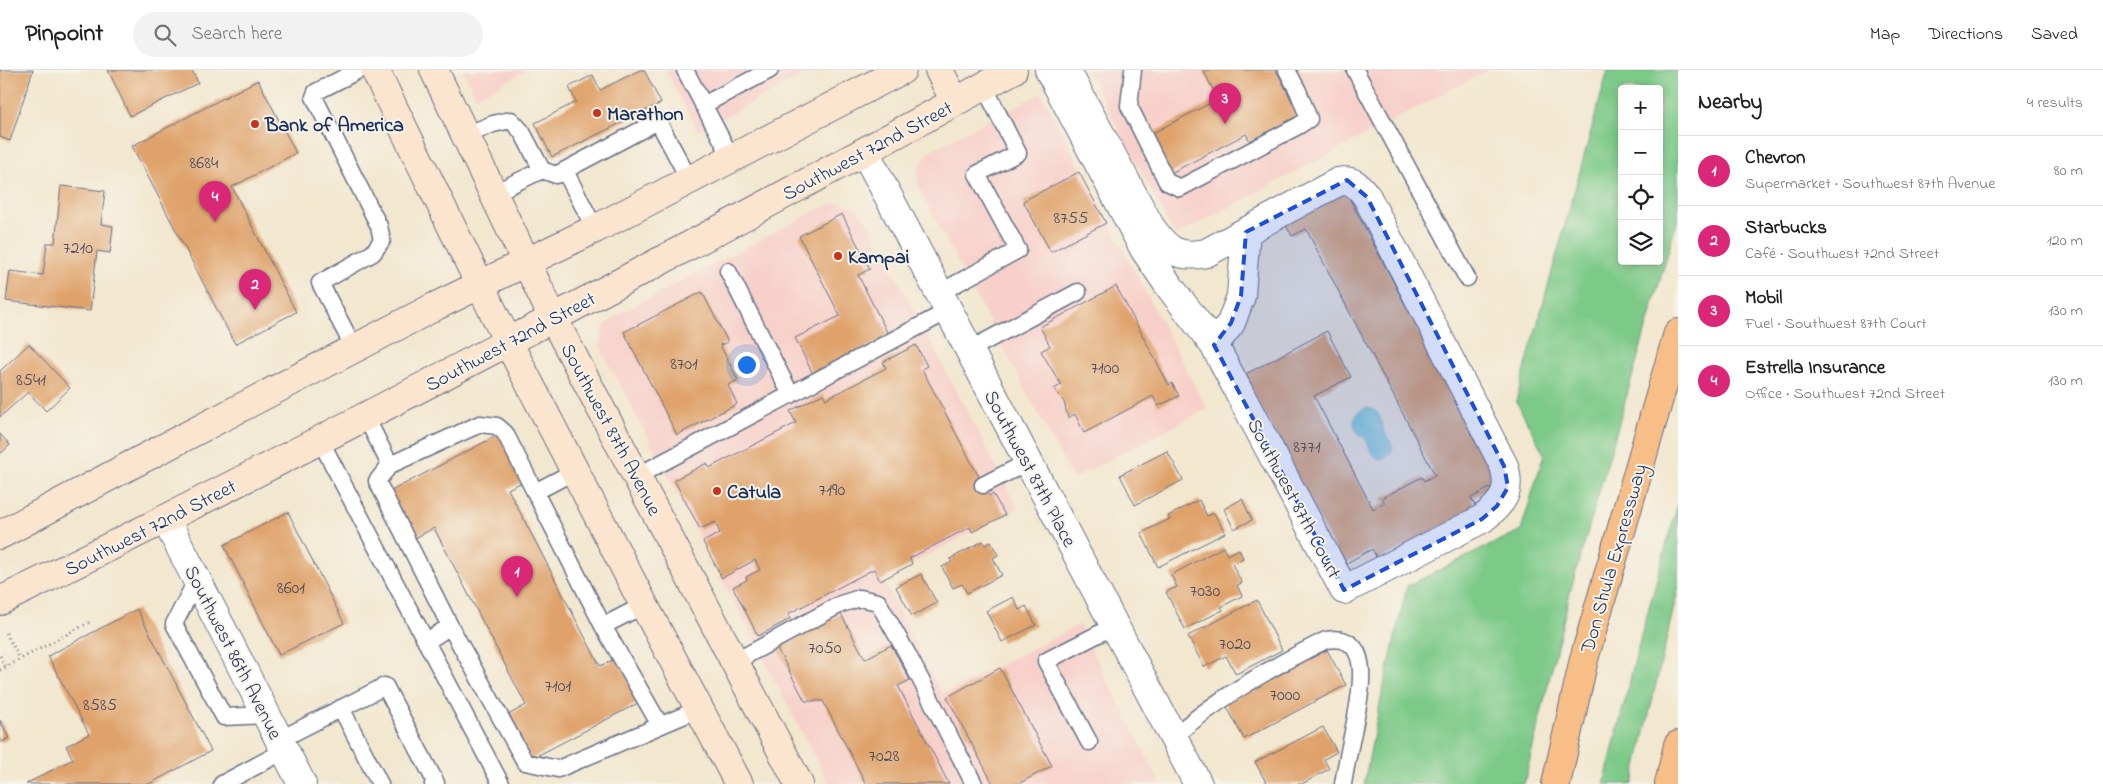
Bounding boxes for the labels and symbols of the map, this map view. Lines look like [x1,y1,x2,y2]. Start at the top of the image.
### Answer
pin: 3 [1209,83,1241,124]
street label: Southwest 72nd Street [778,95,959,209]
place label: Marathon [607,101,684,130]
marker: Marathon [591,107,603,119]
place label: Bank of America [264,112,404,141]
marker: Bank of America [249,118,261,130]
house number: 8684 [190,151,219,177]
pin: 4 [199,181,231,222]
house number: 8755 [1054,206,1088,232]
house number: 7210 [63,236,93,262]
place label: Kampai [848,244,910,273]
marker: Kampai [832,250,844,262]
pin: 2 [239,269,271,310]
street label: Southwest 72nd Street [421,286,602,400]
street label: Southwest 87th Avenue [552,339,668,522]
house number: 8701 [670,352,698,378]
your location [734,352,760,378]
house number: 7100 [1091,356,1120,382]
house number: 8541 [16,368,46,394]
street label: Southwest 87th Place [975,385,1082,553]
street label: Southwest 87th Court [1238,414,1347,585]
house number: 8771 [1293,435,1321,461]
street label: Don Shula Expressway [1574,461,1656,658]
street label: Southwest 72nd Street [60,473,242,585]
house number: 7190 [819,478,845,504]
place label: Catula [727,479,781,508]
marker: Catula [711,485,723,497]
pin: 1 [501,556,533,597]
street label: Southwest 86th Avenue [175,561,288,745]
house number: 8601 [277,576,305,602]
house number: 7030 [1190,579,1220,605]
house number: 7020 [1219,632,1251,658]
house number: 7050 [808,636,842,662]
house number: 7101 [545,674,572,700]
house number: 7000 [1270,683,1301,709]
house number: 8585 [83,693,117,719]
house number: 7028 [869,744,900,770]

